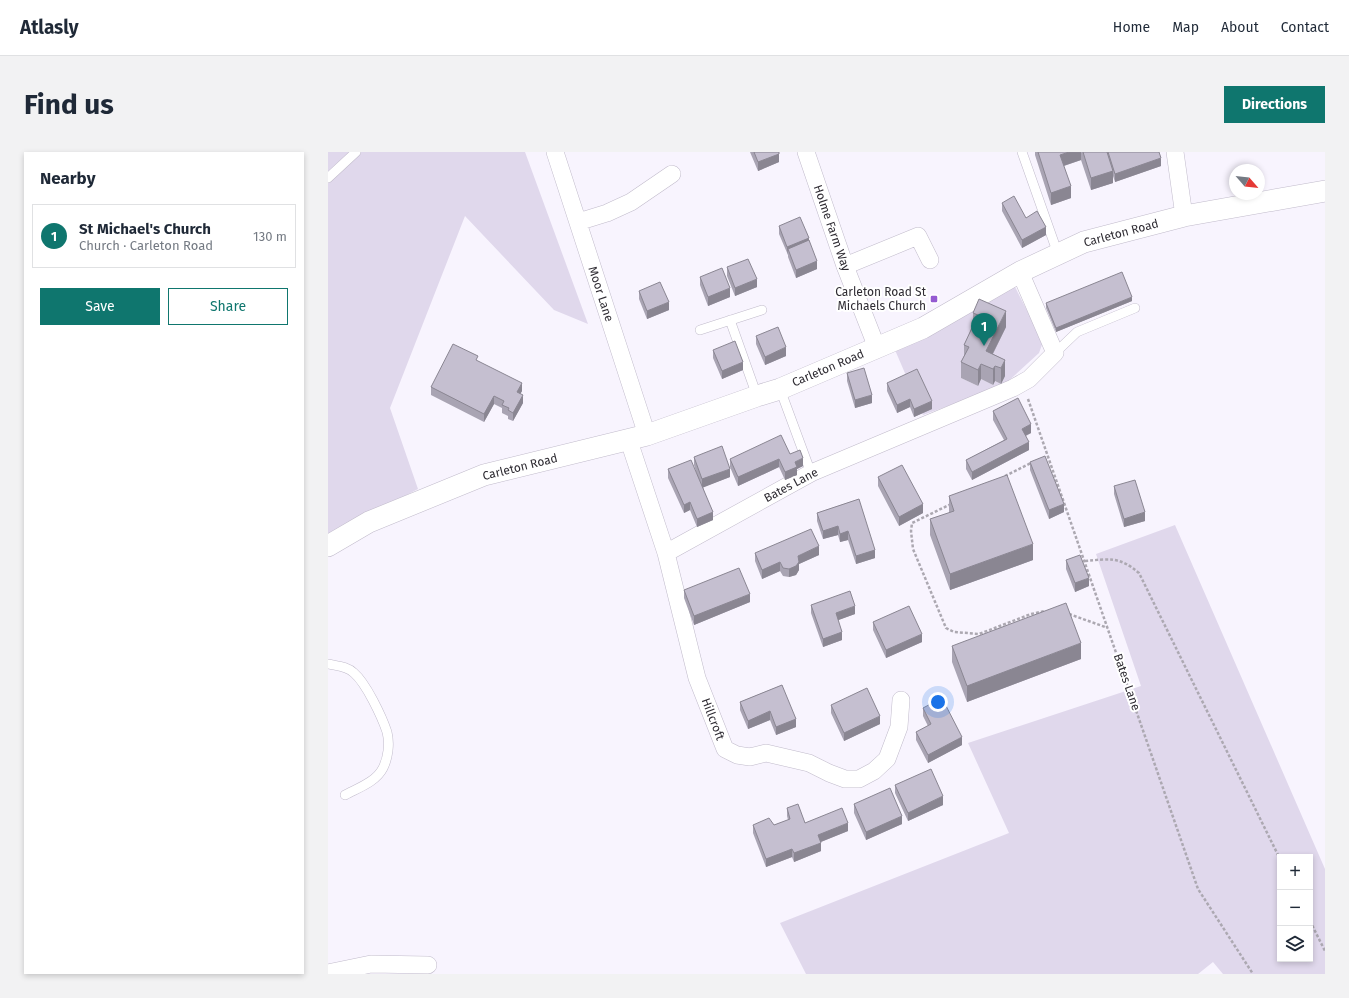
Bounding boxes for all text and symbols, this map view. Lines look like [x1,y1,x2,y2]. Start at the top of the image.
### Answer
text: Atlasly [20,16,79,39]
text: Home [1113,19,1150,36]
text: Map [1172,19,1199,36]
text: About [1221,19,1259,36]
text: Contact [1281,19,1329,36]
button: Directions [1224,86,1325,123]
text: Find us [24,88,114,121]
north arrow [1229,164,1265,200]
text: Nearby [40,168,95,189]
street label: Holme Farm Way [811,183,853,273]
street label: Carleton Road [1082,216,1160,250]
text: St Michael's Church [79,220,211,238]
text: 1 [51,229,57,244]
text: 130 m [253,229,287,244]
text: Church · Carleton Road [79,238,213,253]
street label: Moor Lane [586,265,616,323]
place label: Carleton Road St Michaels Church [835,285,927,313]
button: Save [40,288,160,325]
button: Share [168,288,288,325]
marker: Carleton Road St Michaels Church [929,294,939,304]
pin: 1 [971,313,997,346]
street label: Carleton Road [790,347,866,389]
street label: Carleton Road [481,451,559,483]
street label: Bates Lane [762,465,820,505]
street label: Bates Lane [1111,652,1143,712]
your location [928,692,948,712]
street label: Hillcroft [699,696,728,743]
map controls [1277,854,1313,962]
button: + [1277,854,1313,890]
button: − [1277,890,1313,926]
button: layers [1277,926,1313,962]

